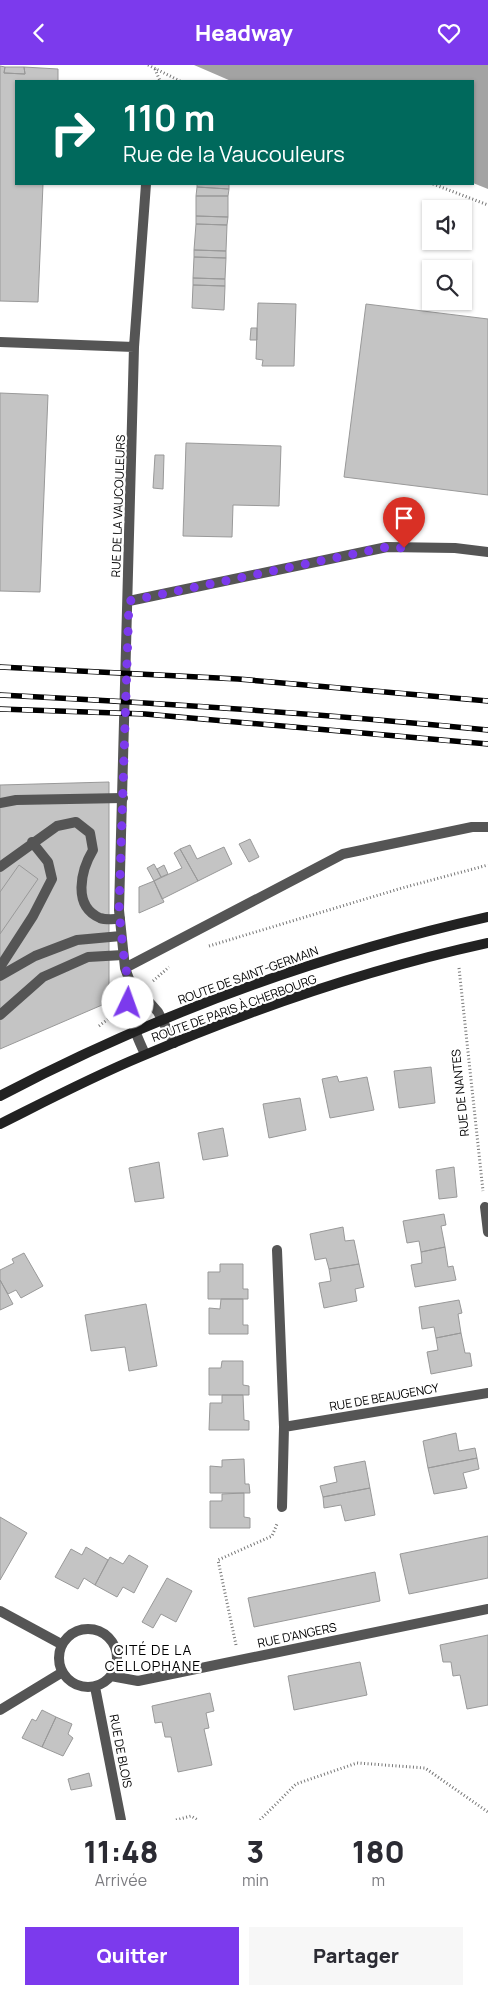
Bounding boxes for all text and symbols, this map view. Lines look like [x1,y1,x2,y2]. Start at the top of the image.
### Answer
text: Headway [195,18,293,48]
icon: back [25,19,53,47]
icon: heart [435,19,463,47]
text: 110 m [123,94,215,142]
icon: right [40,100,105,165]
text: Rue de la Vaucouleurs [123,139,345,169]
map controls [422,200,472,310]
button: sound [422,200,472,250]
button: search [422,260,472,310]
street label: RUE DE LA VAUCOULEURS [107,434,129,578]
pin [383,497,425,548]
icon: arrive [390,504,418,532]
street label: ROUTE DE SAINT-GERMAIN [175,942,321,1008]
street label: ROUTE DE PARIS À CHERBOURG [149,970,319,1046]
position arrow [101,976,153,1028]
street label: RUE DE NANTES [447,1049,473,1137]
street label: RUE DE BEAUGENCY [328,1379,440,1415]
street label: RUE D'ANGERS [256,1618,338,1652]
district label: CITÉ DE LA CELLOPHANE [105,1640,201,1675]
street label: RUE DE BLOIS [106,1713,136,1789]
text: 11:48 [83,1831,158,1872]
text: 3 [246,1831,264,1872]
text: 180 [352,1831,405,1872]
text: Arrivée [95,1869,147,1891]
text: min [242,1869,269,1891]
text: m [372,1869,385,1891]
button: Quitter [25,1927,239,1985]
button: Partager [249,1927,463,1985]

